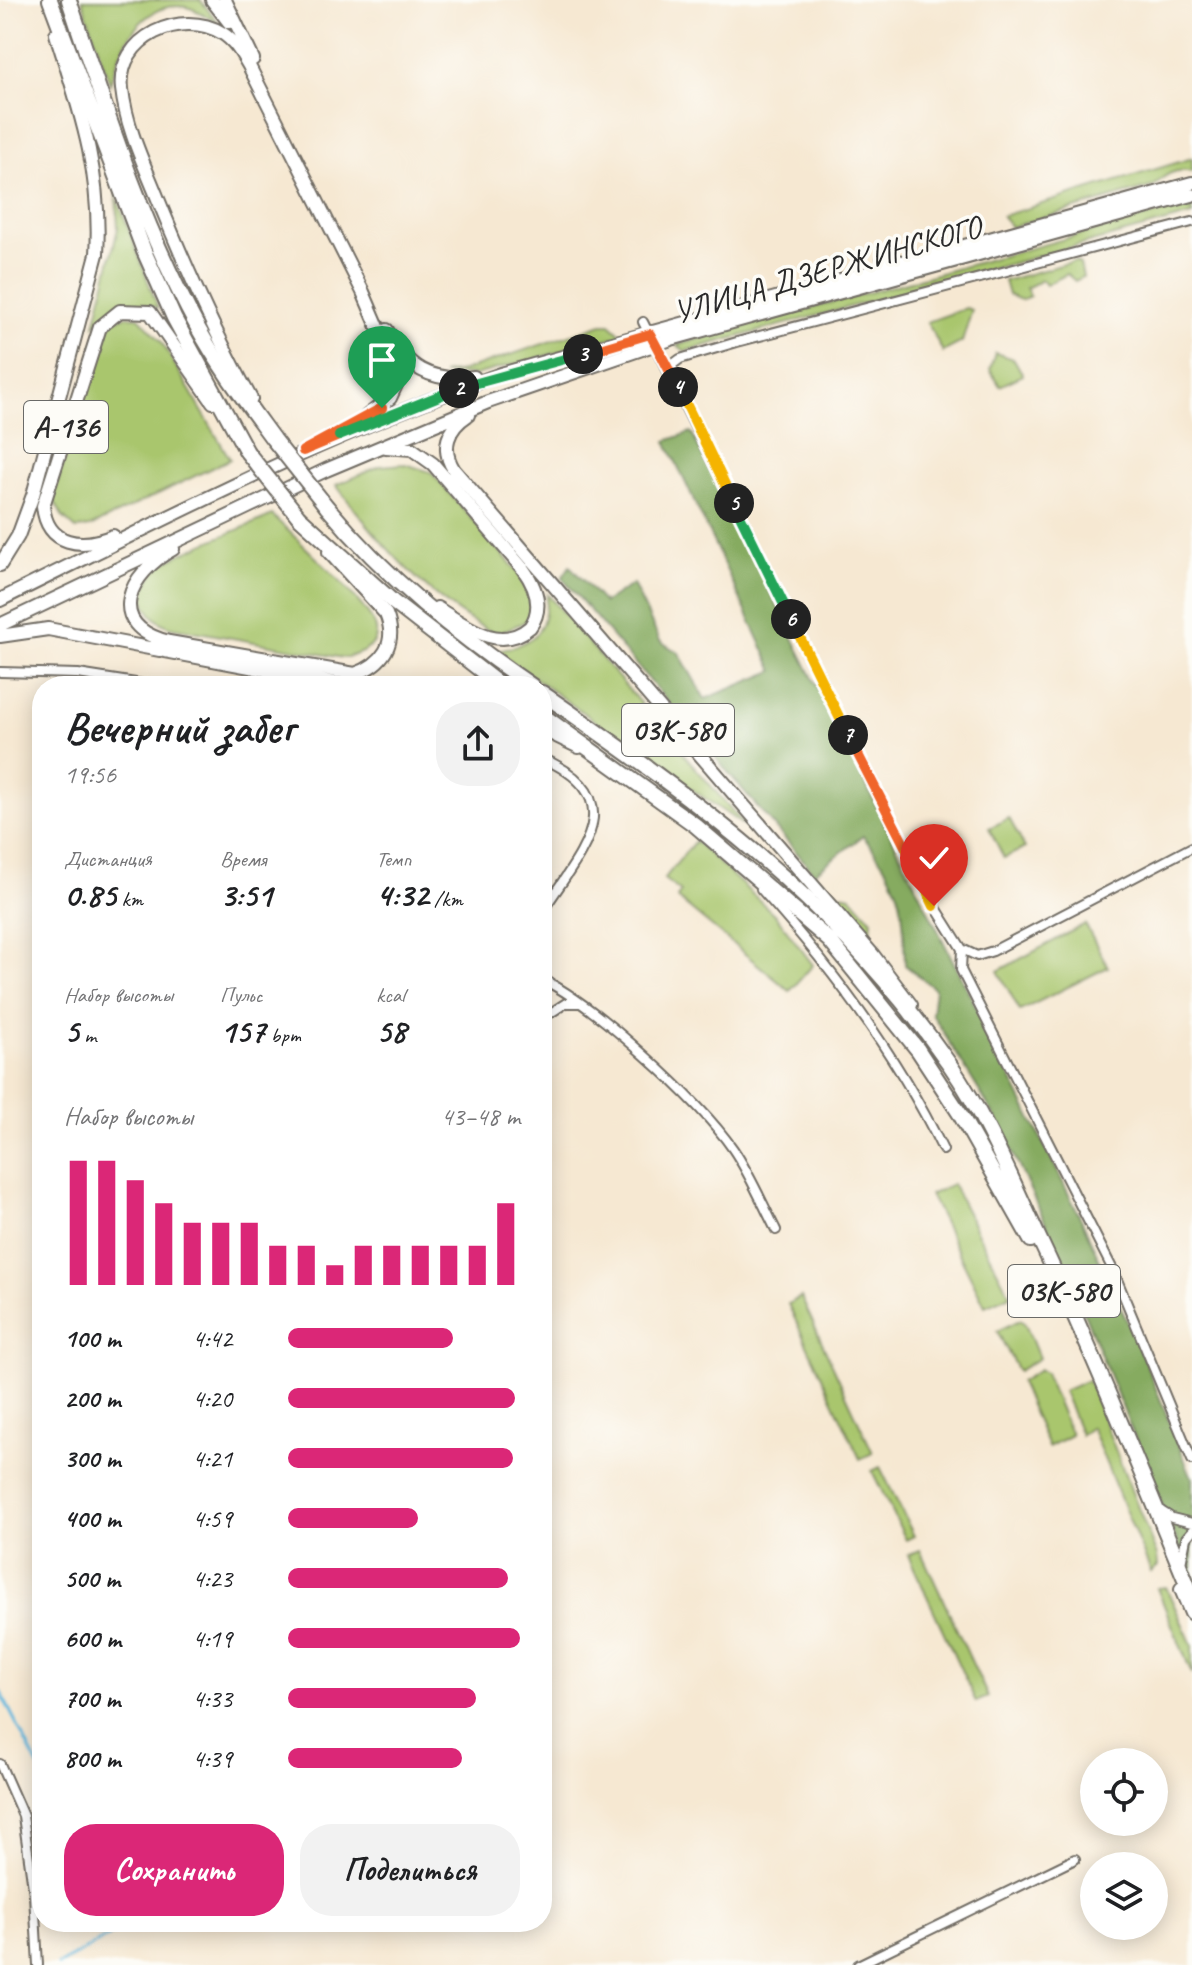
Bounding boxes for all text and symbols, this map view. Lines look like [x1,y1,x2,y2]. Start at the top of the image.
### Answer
street label: УЛИЦА ДЗЕРЖИНСКОГО [669,205,989,333]
pin [348,326,416,408]
pin: 3 [563,334,603,374]
icon: arrive [360,338,404,382]
text: 3 [578,340,588,368]
pin: 4 [658,367,698,407]
pin: 2 [439,368,479,408]
text: 4 [673,373,683,401]
text: 2 [454,374,464,402]
road number: А-136 [24,401,108,453]
pin: 5 [714,483,754,523]
text: 5 [729,489,739,517]
pin: 6 [771,599,811,639]
text: 6 [786,605,796,633]
text: Вечерний забег [64,700,294,755]
button: share [436,702,520,786]
road number: 03К-580 [622,704,734,756]
pin: 7 [828,715,868,755]
text: 7 [843,721,853,749]
text: 19:56 [64,758,116,791]
pin [900,824,968,906]
icon: check [912,836,956,880]
text: Дистанция [64,845,152,873]
text: Время [220,845,266,873]
text: Темп [376,845,411,873]
text: 0.85 [64,873,116,916]
text: 3:51 [220,873,272,916]
text: 4:32 [376,873,429,916]
text: km [116,885,143,913]
text: /km [429,885,463,913]
text: Набор высоты [64,981,173,1009]
text: Пульс [220,981,262,1009]
text: kcal [376,981,405,1009]
text: 5 [64,1009,79,1052]
text: 157 [220,1009,265,1052]
text: 58 [376,1009,406,1052]
text: m [79,1021,96,1049]
text: bpm [265,1021,301,1049]
text: Набор высоты [64,1100,193,1133]
text: 43–48 m [441,1100,520,1133]
road number: 03К-580 [1008,1265,1120,1317]
text: 100 m [64,1322,120,1355]
text: 4:42 [192,1322,232,1355]
text: 200 m [64,1382,120,1415]
text: 4:20 [192,1382,232,1415]
text: 300 m [64,1442,120,1475]
text: 4:21 [192,1442,232,1475]
text: 400 m [64,1502,120,1535]
text: 4:59 [192,1502,232,1535]
text: 500 m [64,1562,120,1595]
text: 4:23 [192,1562,232,1595]
text: 600 m [64,1622,121,1655]
text: 4:19 [192,1622,232,1655]
text: 700 m [64,1682,120,1715]
text: 4:33 [192,1682,232,1715]
text: 800 m [64,1742,120,1775]
text: 4:39 [192,1742,232,1775]
map controls [1080,1748,1168,1940]
button: locate [1080,1748,1168,1836]
button: Сохранить [64,1824,284,1916]
button: Поделиться [300,1824,520,1916]
button: layers [1080,1852,1168,1940]

